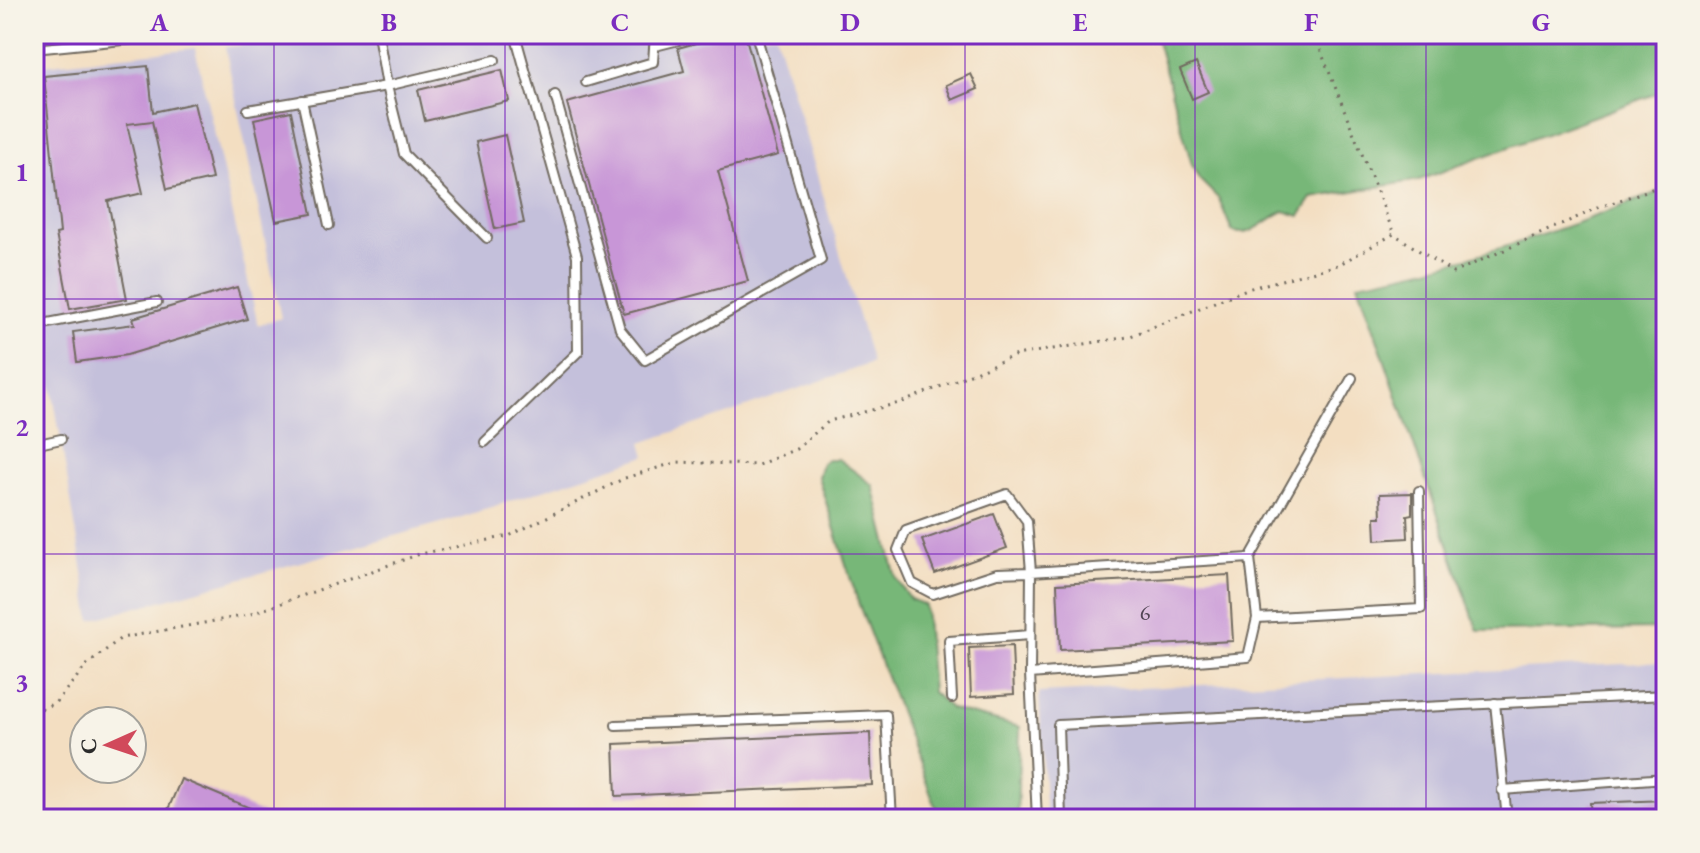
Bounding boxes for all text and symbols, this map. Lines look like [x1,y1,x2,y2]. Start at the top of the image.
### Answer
text: A [149,5,169,39]
text: B [381,5,397,39]
text: C [611,5,629,39]
text: D [840,5,860,39]
text: E [1073,5,1088,39]
text: F [1304,5,1318,39]
text: G [1532,5,1551,39]
text: 1 [15,155,29,189]
text: 2 [15,410,29,444]
house number: 6 [1140,598,1151,627]
text: 3 [15,665,29,699]
north arrow [68,705,148,785]
text: С [74,737,103,755]

